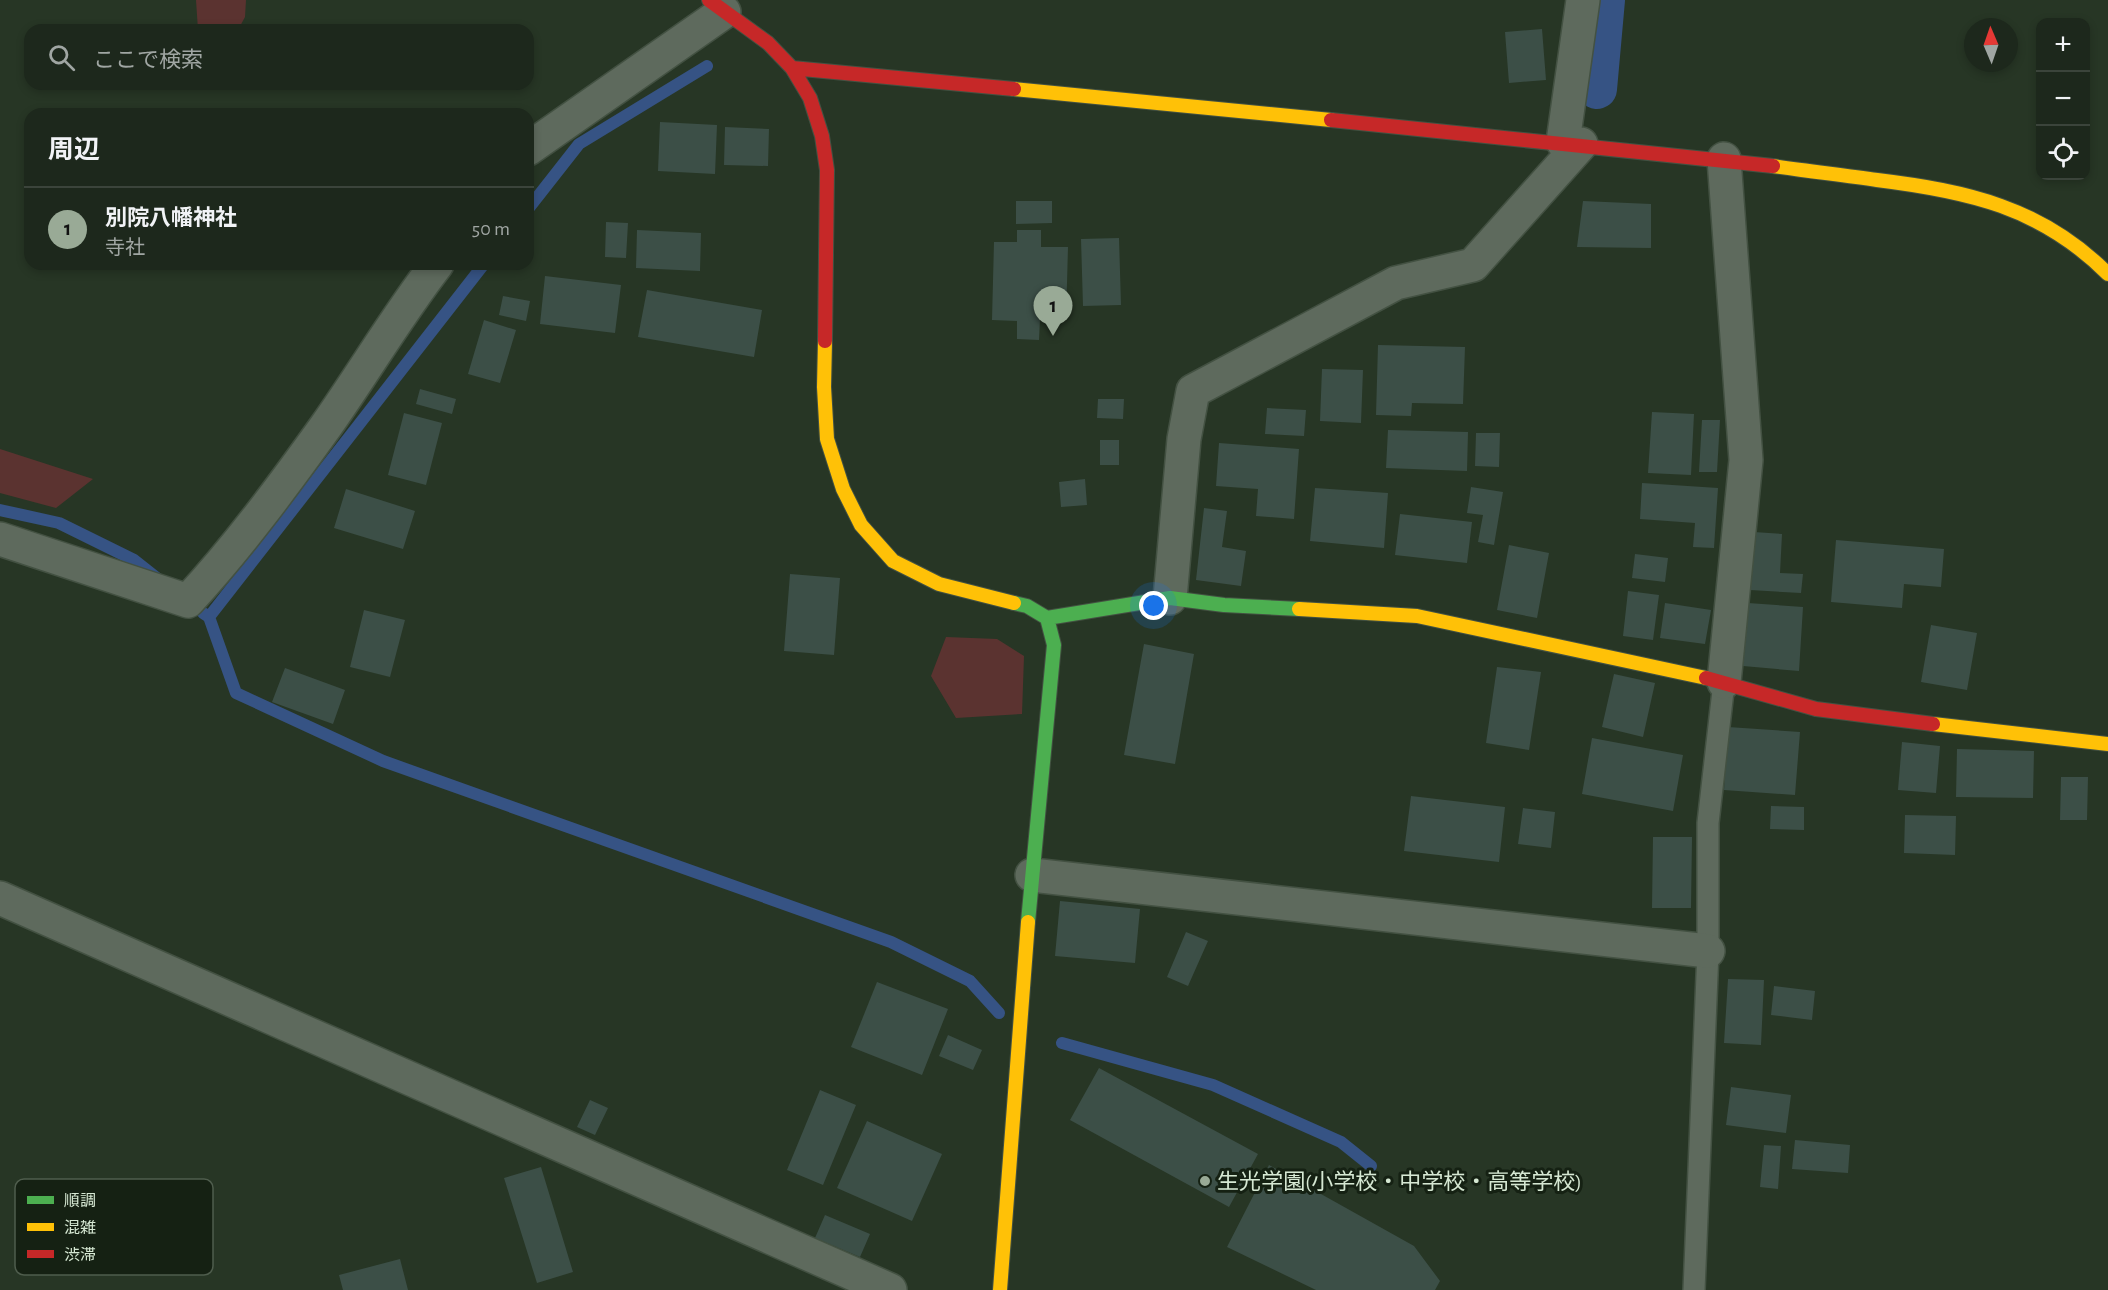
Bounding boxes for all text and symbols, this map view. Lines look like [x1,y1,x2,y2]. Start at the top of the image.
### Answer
north arrow [1964,18,2018,72]
map controls [2036,18,2090,180]
button: + [2036,18,2090,72]
search box [24,24,534,90]
icon: search [45,41,78,74]
text: ここで検索 [93,49,203,71]
button: − [2036,72,2090,126]
button: locate [2036,126,2090,180]
text: 周辺 [48,137,100,163]
text: 別院八幡神社 [105,207,237,229]
text: 1 [64,219,71,239]
text: 50 m [472,219,510,239]
text: 寺社 [105,238,145,258]
pin: 1 [1034,286,1072,336]
your location [1139,591,1168,620]
place label: 生光学園(小学校・中学校・高等学校) [1217,1170,1582,1193]
marker: 生光学園(小学校・中学校・高等学校) [1198,1174,1212,1188]
legend [15,1179,213,1275]
text: 順調 [64,1193,96,1209]
text: 混雑 [64,1219,96,1236]
text: 渋滞 [64,1247,96,1263]

